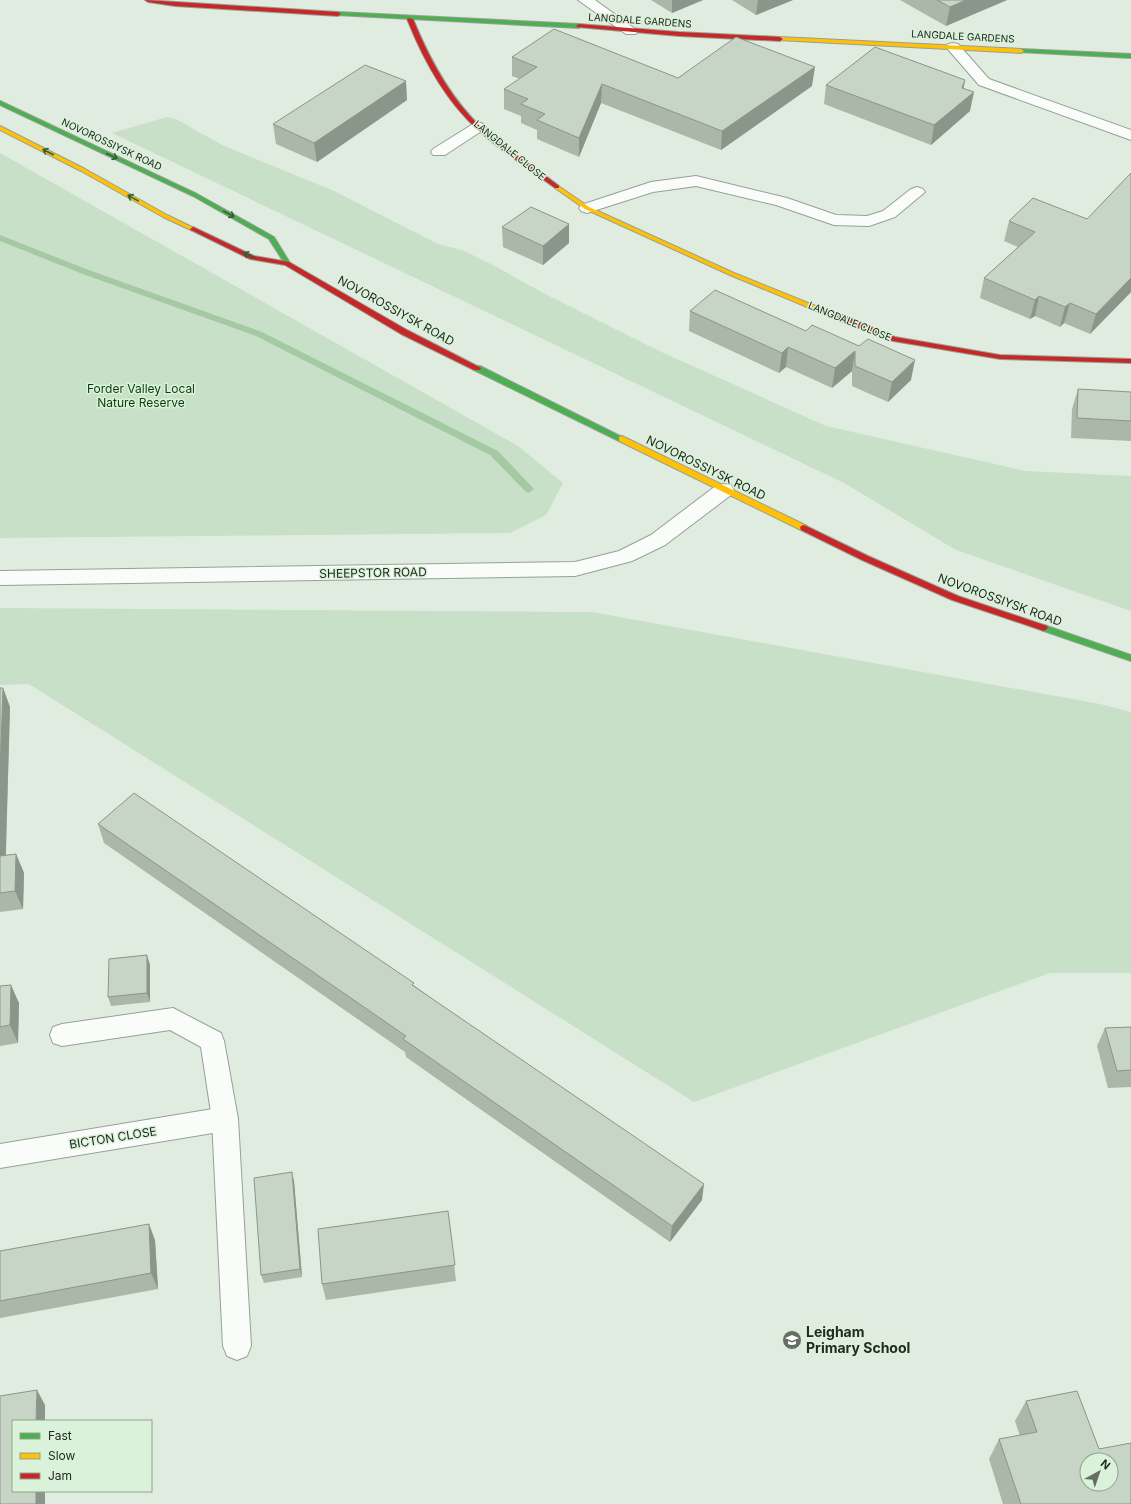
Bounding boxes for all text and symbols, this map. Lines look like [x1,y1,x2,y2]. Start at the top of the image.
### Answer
street label: LANGDALE GARDENS [588,10,692,30]
street label: LANGDALE GARDENS [911,27,1015,45]
street label: NOVOROSSIYSK ROAD [60,115,164,173]
street label: LANGDALE CLOSE [472,117,548,183]
one-way arrow [42,148,54,156]
one-way arrow [106,153,118,160]
one-way arrow [127,193,139,201]
one-way arrow [223,211,235,218]
one-way arrow [244,251,256,259]
street label: NOVOROSSIYSK ROAD [335,272,457,349]
street label: LANGDALE CLOSE [807,299,893,343]
park label: Forder Valley Local Nature Reserve [87,381,195,410]
street label: NOVOROSSIYSK ROAD [644,432,768,503]
street label: SHEEPSTOR ROAD [319,564,427,581]
street label: NOVOROSSIYSK ROAD [936,570,1064,629]
street label: BICTON CLOSE [68,1123,158,1152]
place label: Leigham Primary School [806,1323,910,1356]
school or university icon: Leigham Primary School [781,1329,803,1351]
legend [12,1420,152,1492]
text: Fast [48,1428,72,1443]
text: Slow [48,1448,76,1463]
north arrow [1079,1452,1119,1492]
text: N [1098,1456,1113,1472]
text: Jam [48,1468,72,1483]

